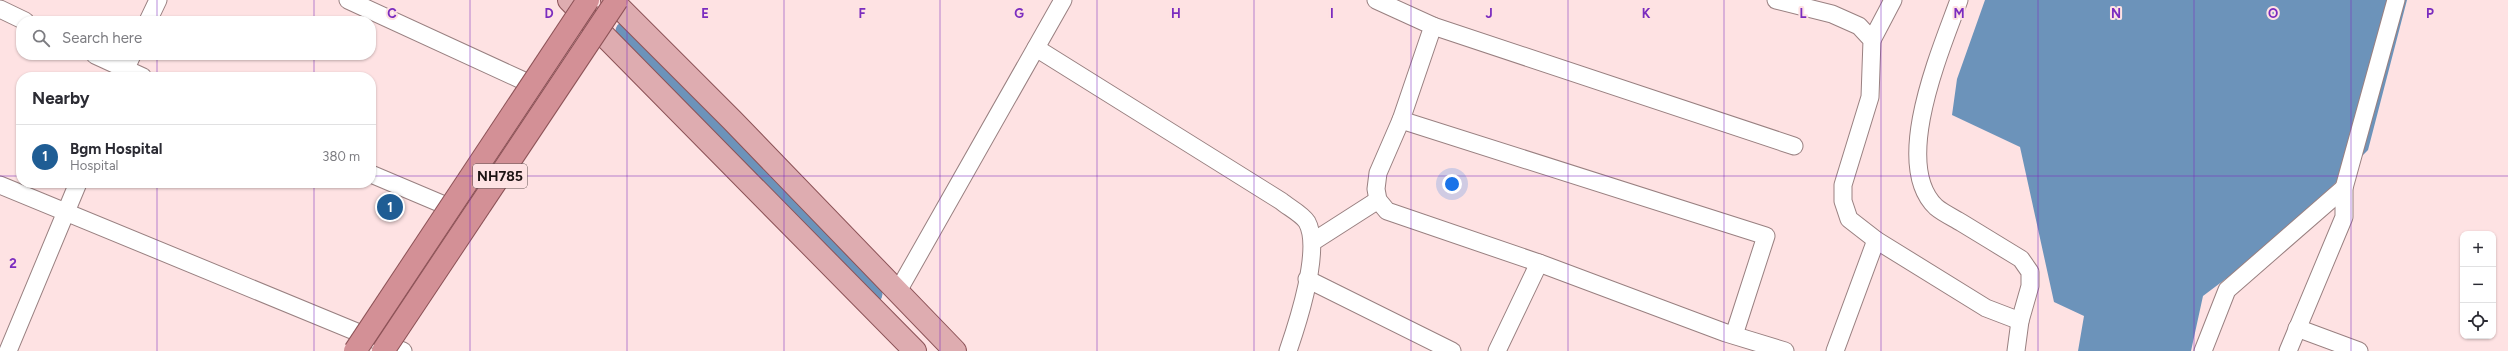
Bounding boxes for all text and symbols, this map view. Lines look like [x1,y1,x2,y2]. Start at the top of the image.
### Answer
text: C [387,6,397,21]
text: D [544,6,554,21]
text: E [701,6,709,21]
text: F [858,6,866,21]
text: G [1014,6,1024,21]
text: H [1171,6,1181,21]
text: I [1330,6,1334,21]
text: J [1485,6,1493,21]
text: K [1642,6,1651,21]
text: L [1800,6,1807,21]
text: M [1953,6,1965,21]
text: N [2111,6,2121,21]
text: O [2268,6,2278,21]
text: P [2426,6,2434,21]
search box [16,16,376,60]
icon: search [30,27,52,49]
text: Search here [62,29,142,47]
text: Nearby [32,88,90,108]
text: Bgm Hospital [70,140,162,158]
text: 1 [42,149,48,164]
text: 380 m [322,149,360,164]
text: Hospital [70,158,118,173]
road number: NH785 [473,164,527,188]
your location [1442,174,1462,194]
pin: 1 [377,192,403,222]
map controls [2460,231,2496,339]
button: + [2460,231,2496,267]
text: 2 [9,256,17,271]
button: − [2460,267,2496,303]
button: locate [2460,303,2496,339]

